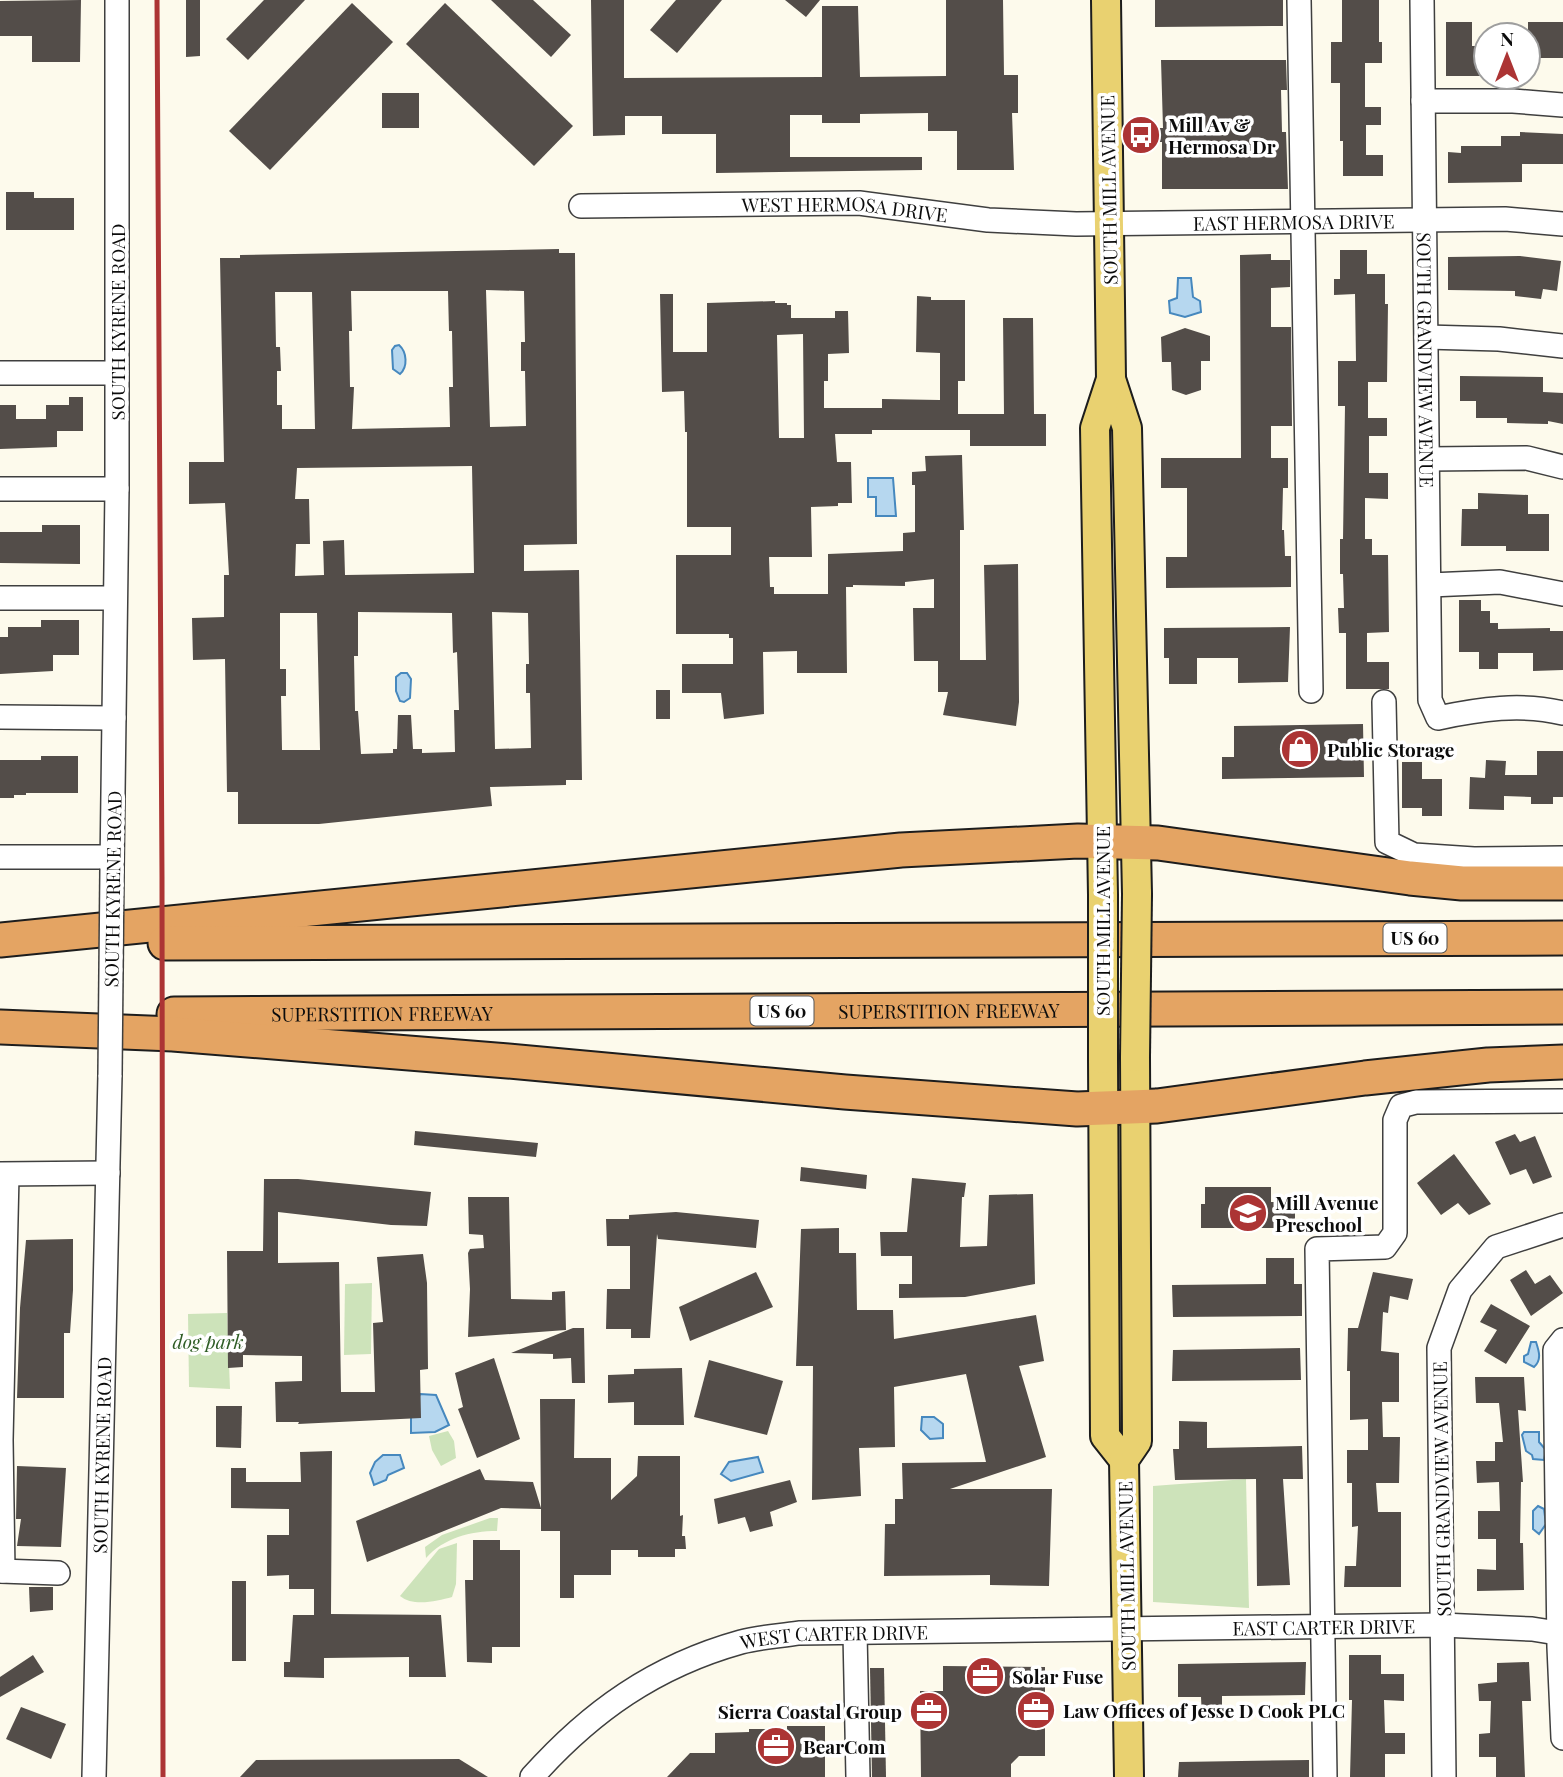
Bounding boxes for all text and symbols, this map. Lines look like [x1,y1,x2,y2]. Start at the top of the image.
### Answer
north arrow [1472,21,1542,91]
text: N [1500,25,1514,51]
street label: SOUTH MILL AVENUE [1093,95,1123,285]
place label: Mill Av & Hermosa Dr [1168,111,1276,159]
bus stop icon: Mill Av & Hermosa Dr [1120,114,1162,156]
street label: WEST HERMOSA DRIVE [740,190,949,228]
street label: EAST HERMOSA DRIVE [1193,207,1395,236]
street label: SOUTH KYRENE ROAD [104,224,130,420]
street label: SOUTH GRANDVIEW AVENUE [1412,232,1441,488]
shop icon: Public Storage [1279,728,1321,770]
place label: Public Storage [1327,736,1454,762]
street label: SOUTH KYRENE ROAD [97,790,127,988]
street label: SOUTH MILL AVENUE [1089,826,1115,1016]
road number: US 60 [1384,923,1446,953]
road number: US 60 [750,996,814,1026]
street label: SUPERSTITION FREEWAY [838,997,1061,1024]
street label: SUPERSTITION FREEWAY [271,999,494,1027]
place label: Mill Avenue Preschool [1275,1189,1378,1237]
school or university icon: Mill Avenue Preschool [1227,1192,1269,1234]
park label: dog park [172,1328,244,1354]
street label: SOUTH KYRENE ROAD [86,1356,117,1554]
street label: SOUTH GRANDVIEW AVENUE [1426,1361,1456,1617]
street label: SOUTH MILL AVENUE [1111,1481,1141,1671]
street label: EAST CARTER DRIVE [1232,1612,1415,1641]
street label: WEST CARTER DRIVE [737,1618,928,1655]
office icon: Solar Fuse [964,1655,1006,1697]
place label: Solar Fuse [1012,1663,1103,1689]
office icon: Law Offices of Jesse D Cook PLC [1015,1689,1057,1731]
office icon: Sierra Coastal Group [908,1690,950,1732]
place label: Law Offices of Jesse D Cook PLC [1063,1697,1345,1723]
place label: Sierra Coastal Group [718,1698,902,1724]
office icon: BearCom [755,1725,797,1767]
place label: BearCom [803,1733,885,1759]

